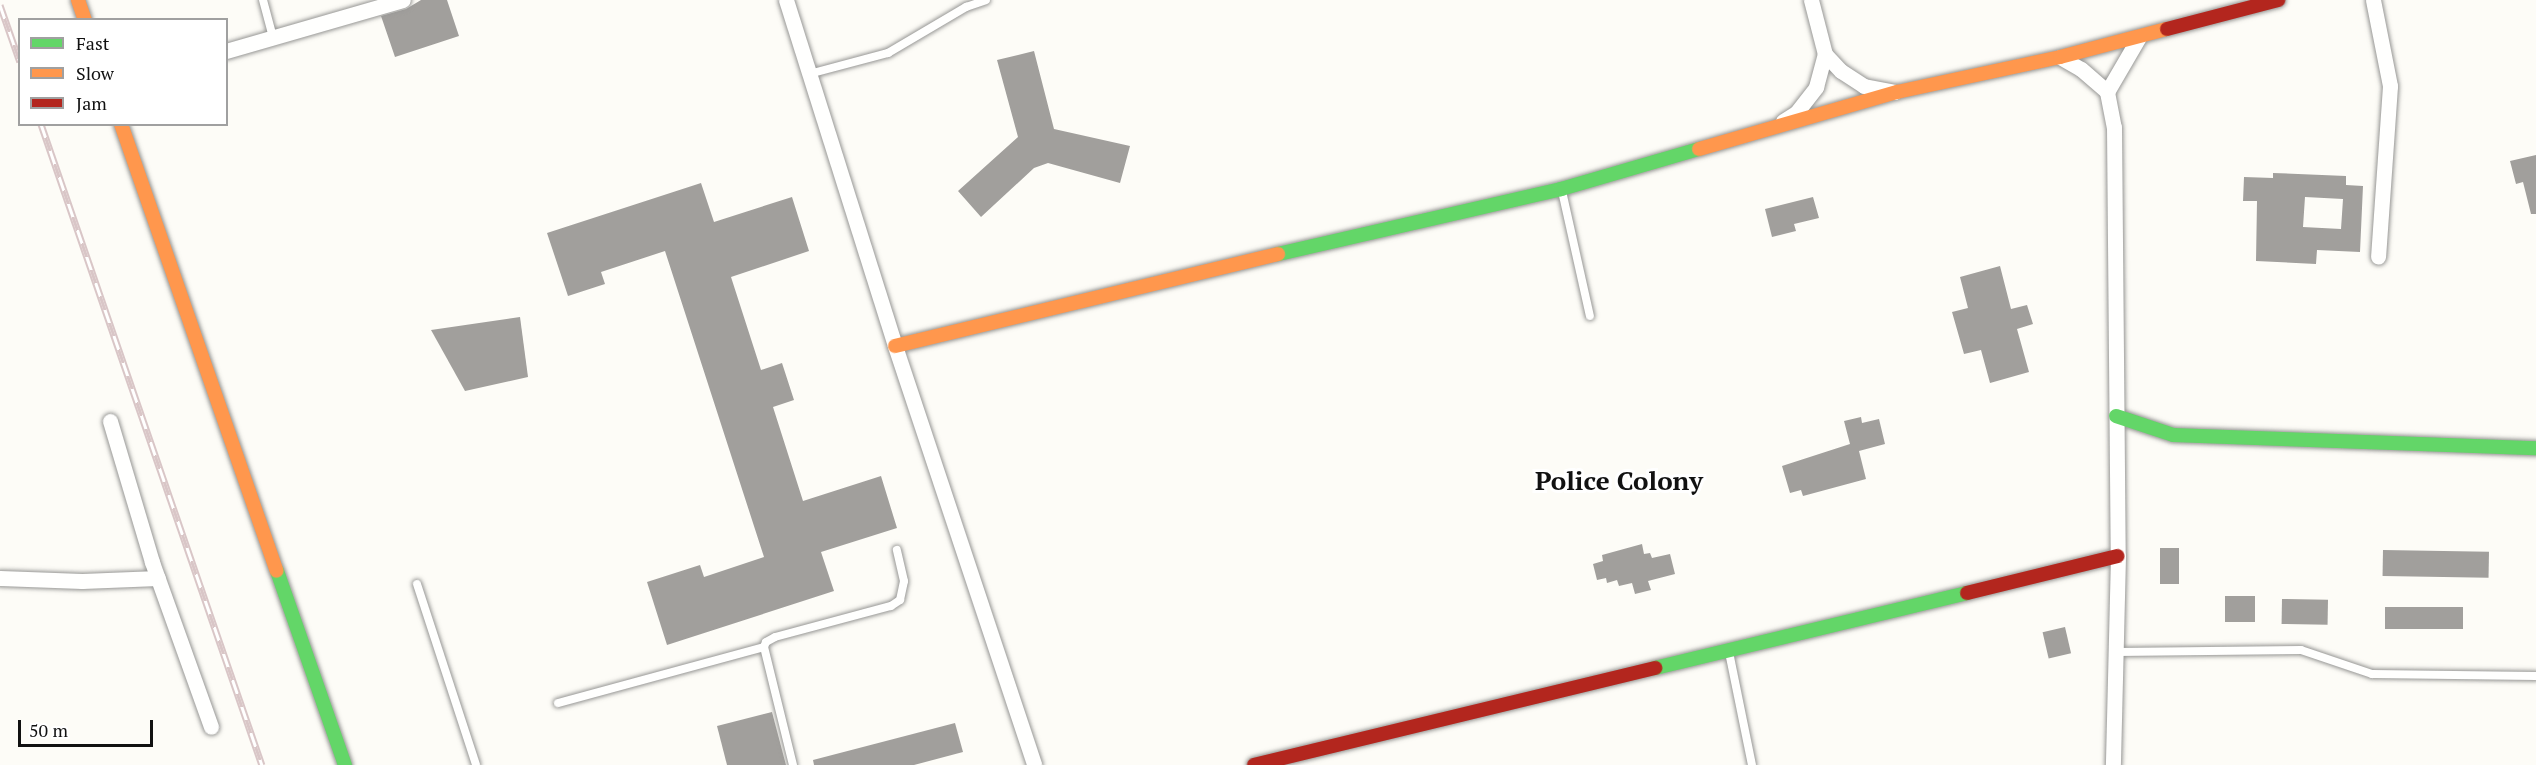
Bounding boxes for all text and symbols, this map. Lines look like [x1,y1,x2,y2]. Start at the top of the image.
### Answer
legend [18,18,228,126]
text: Fast [76,31,109,55]
text: Slow [76,61,114,85]
text: Jam [76,91,107,115]
district label: Police Colony [1535,465,1703,497]
scale bar [21,708,156,746]
text: 50 m [29,718,68,742]

